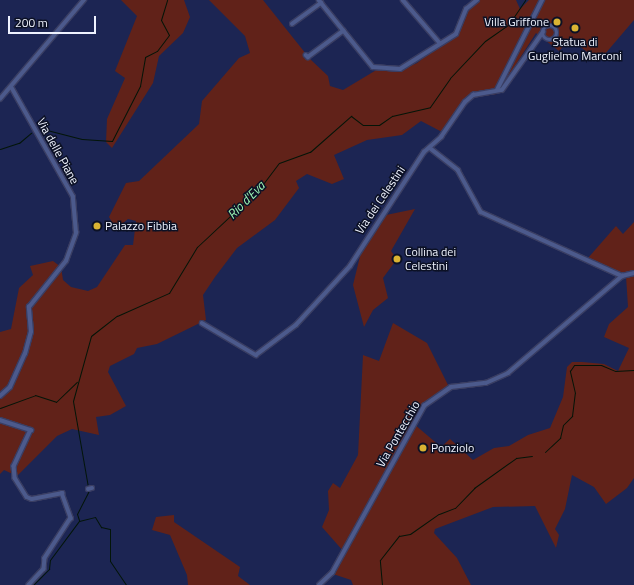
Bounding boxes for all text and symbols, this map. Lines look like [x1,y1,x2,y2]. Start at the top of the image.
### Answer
scale bar [10,8,98,34]
text: 200 m [15,13,48,32]
place label: Villa Griffone [484,15,549,29]
marker: Villa Griffone [552,17,562,27]
marker: Statua di Guglielmo Marconi [570,23,580,33]
place label: Statua di Guglielmo Marconi [528,35,622,63]
street label: Via delle Piane [34,116,82,186]
street label: Via dei Celestini [352,163,408,237]
water label: Rio d'Eva [224,178,268,222]
place label: Palazzo Fibbia [105,219,177,233]
marker: Palazzo Fibbia [92,221,102,231]
place label: Collina dei Celestini [405,245,456,273]
marker: Collina dei Celestini [392,254,402,264]
street label: Via Pontecchio [373,398,423,470]
place label: Ponziolo [431,441,474,455]
marker: Ponziolo [418,443,428,453]

